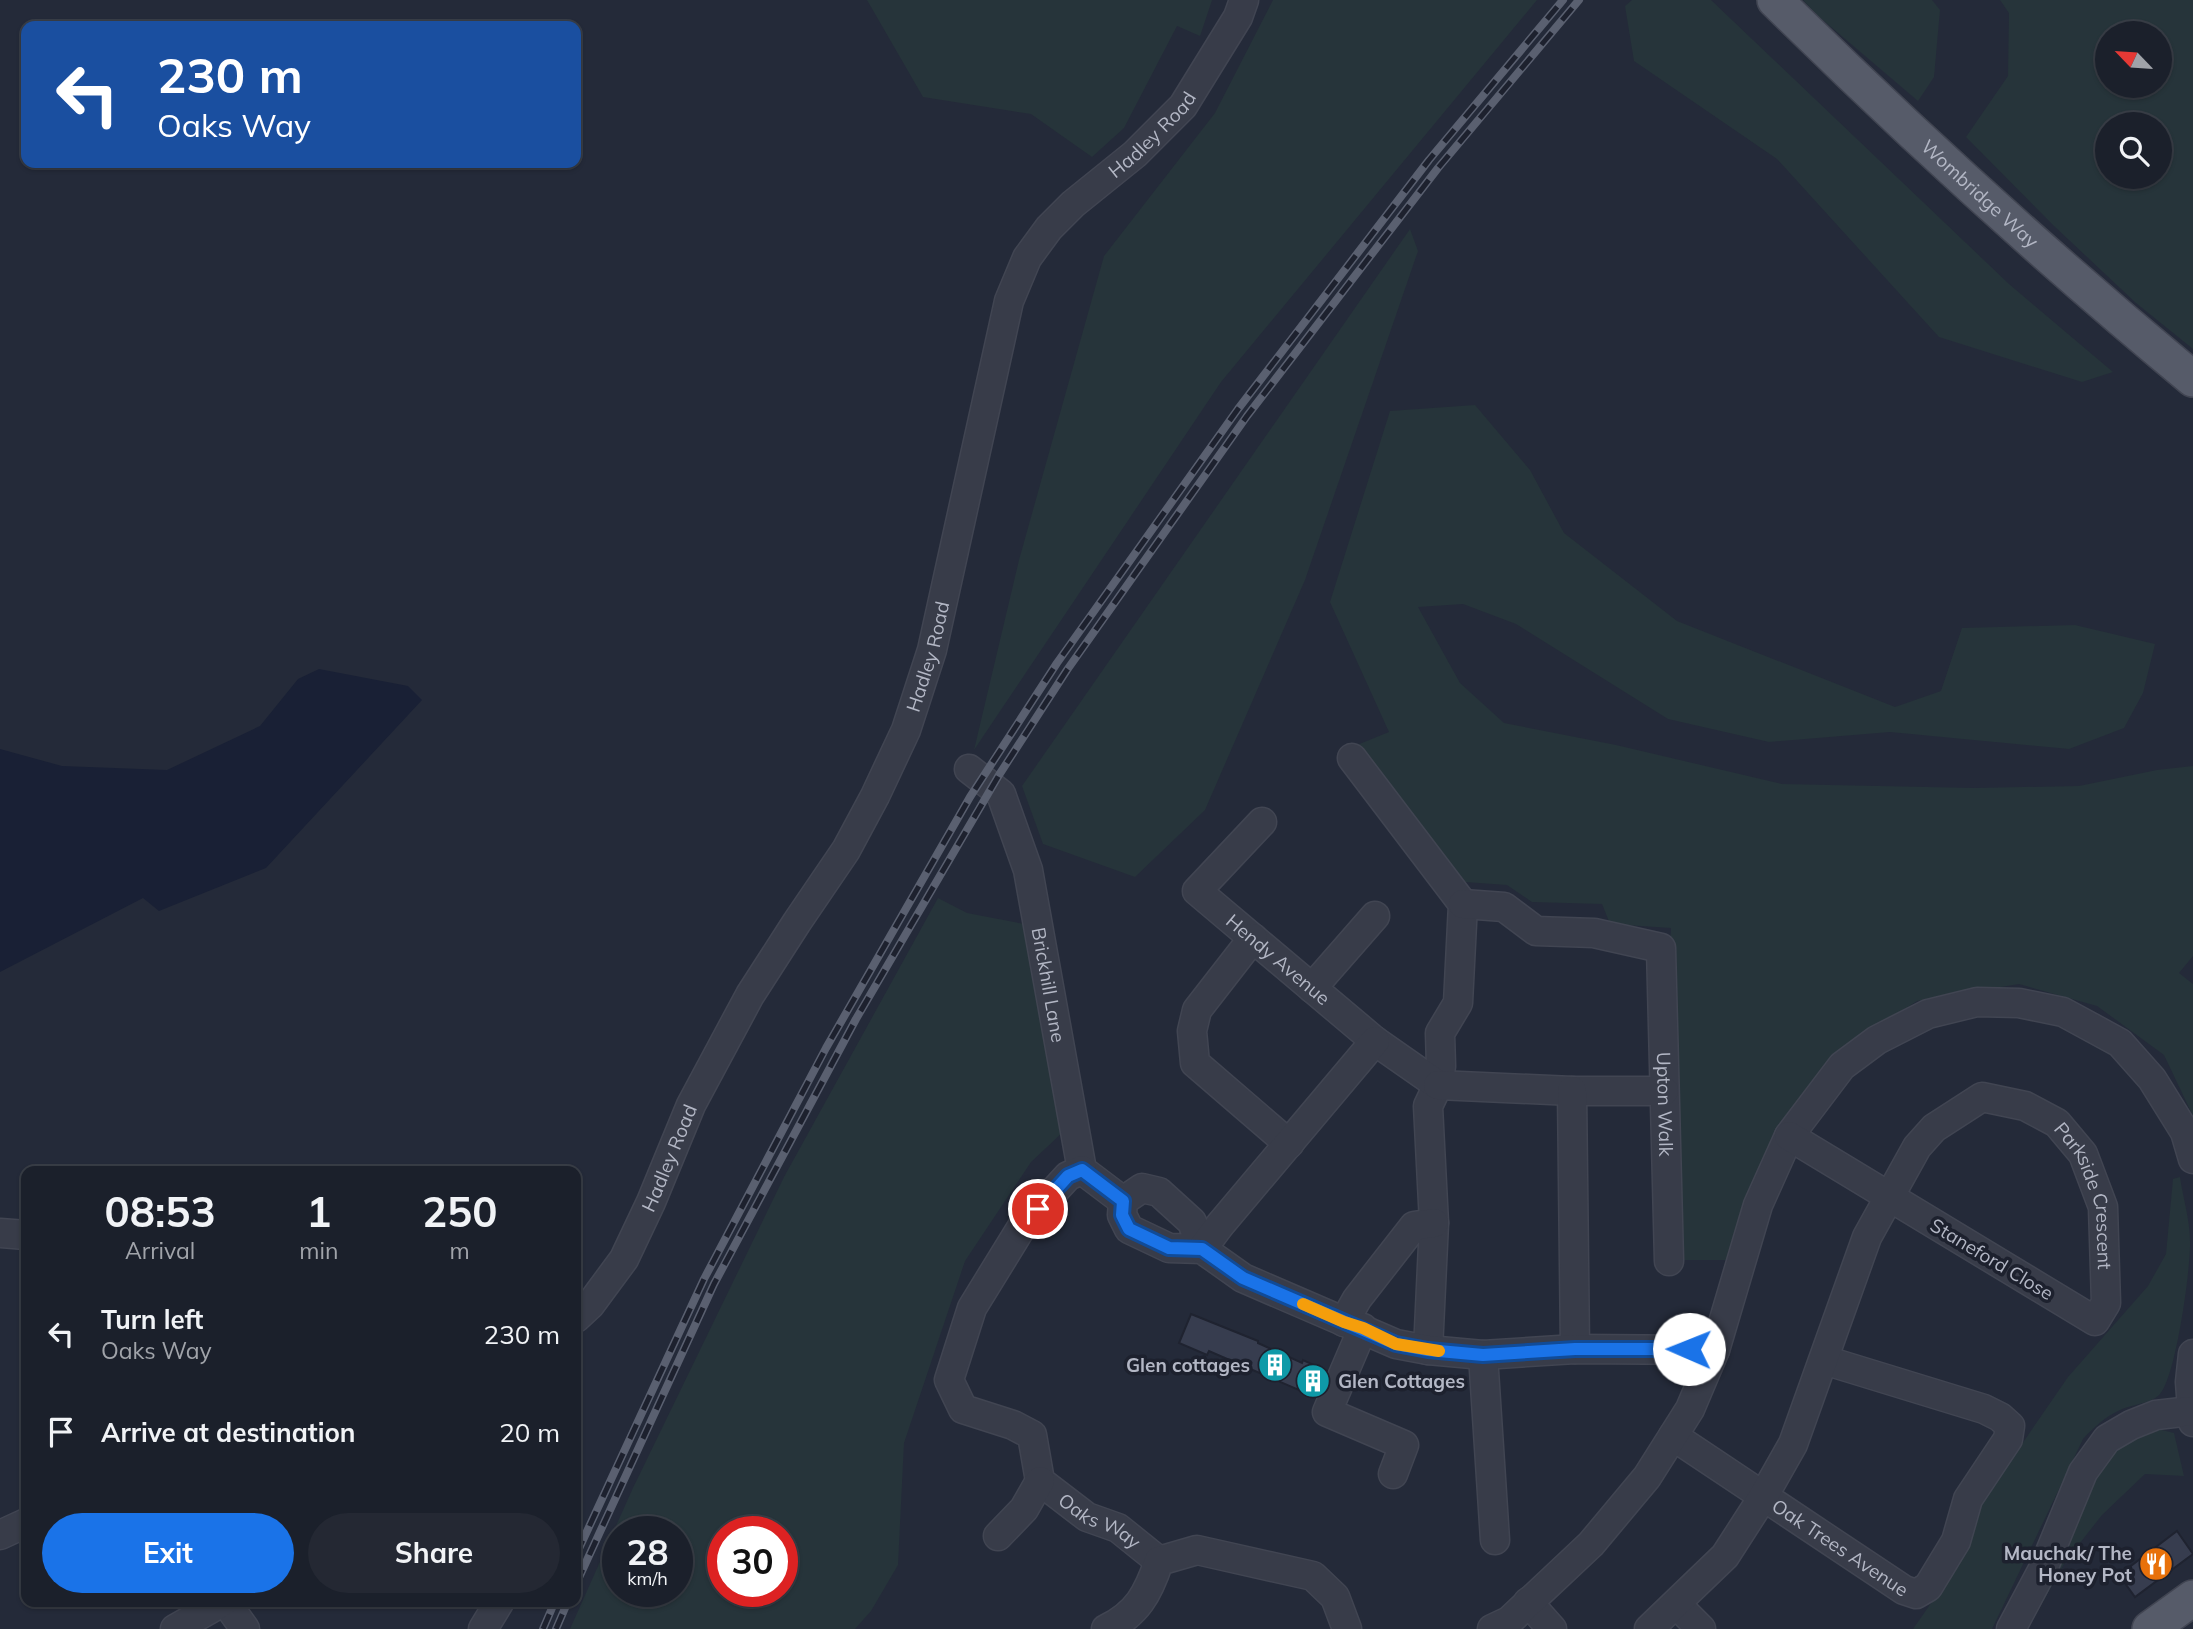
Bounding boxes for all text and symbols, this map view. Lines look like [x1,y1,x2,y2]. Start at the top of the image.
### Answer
north arrow [2095,21,2172,98]
map controls [2095,21,2172,189]
text: 230 m [157,44,303,105]
icon: left [42,49,133,140]
street label: Hadley Road [1103,87,1201,183]
text: Oaks Way [157,105,311,145]
button: search [2095,112,2172,189]
street label: Wombridge Way [1916,134,2044,253]
street label: Hadley Road [901,599,954,715]
street label: Hendy Avenue [1221,909,1335,1010]
street label: Brickhill Lane [1027,925,1071,1044]
street label: Upton Walk [1652,1052,1678,1157]
street label: Hadley Road [636,1101,702,1216]
street label: Parkside Crescent [2049,1117,2117,1270]
pin [1008,1179,1068,1239]
text: 08:53 [105,1185,216,1238]
text: 1 [306,1185,331,1238]
text: 250 [422,1185,497,1238]
icon: arrive [1019,1190,1057,1228]
street label: Staneford Close [1926,1213,2058,1305]
text: Arrival [125,1236,195,1265]
text: min [299,1236,338,1265]
text: m [450,1236,470,1265]
text: Turn left [101,1303,203,1336]
position arrow [1652,1312,1726,1386]
icon: left [42,1315,80,1353]
text: 230 m [484,1318,560,1351]
text: Oaks Way [101,1336,212,1365]
building icon: Glen cottages [1256,1346,1294,1384]
place label: Glen cottages [1126,1353,1250,1377]
building icon: Glen Cottages [1294,1362,1332,1400]
place label: Glen Cottages [1338,1369,1465,1393]
icon: arrive [42,1413,80,1451]
text: Arrive at destination [101,1416,356,1449]
text: 20 m [499,1416,560,1449]
street label: Oaks Way [1054,1488,1146,1554]
street label: Oak Trees Avenue [1767,1493,1913,1602]
button: Exit [42,1513,294,1593]
button: Share [308,1513,560,1593]
speed limit sign: 30 [707,1516,798,1607]
text: 28 [626,1530,669,1574]
place label: Mauchak/ The Honey Pot [2004,1541,2132,1587]
restaurant icon: Mauchak/ The Honey Pot [2137,1545,2175,1583]
text: km/h [627,1567,668,1590]

